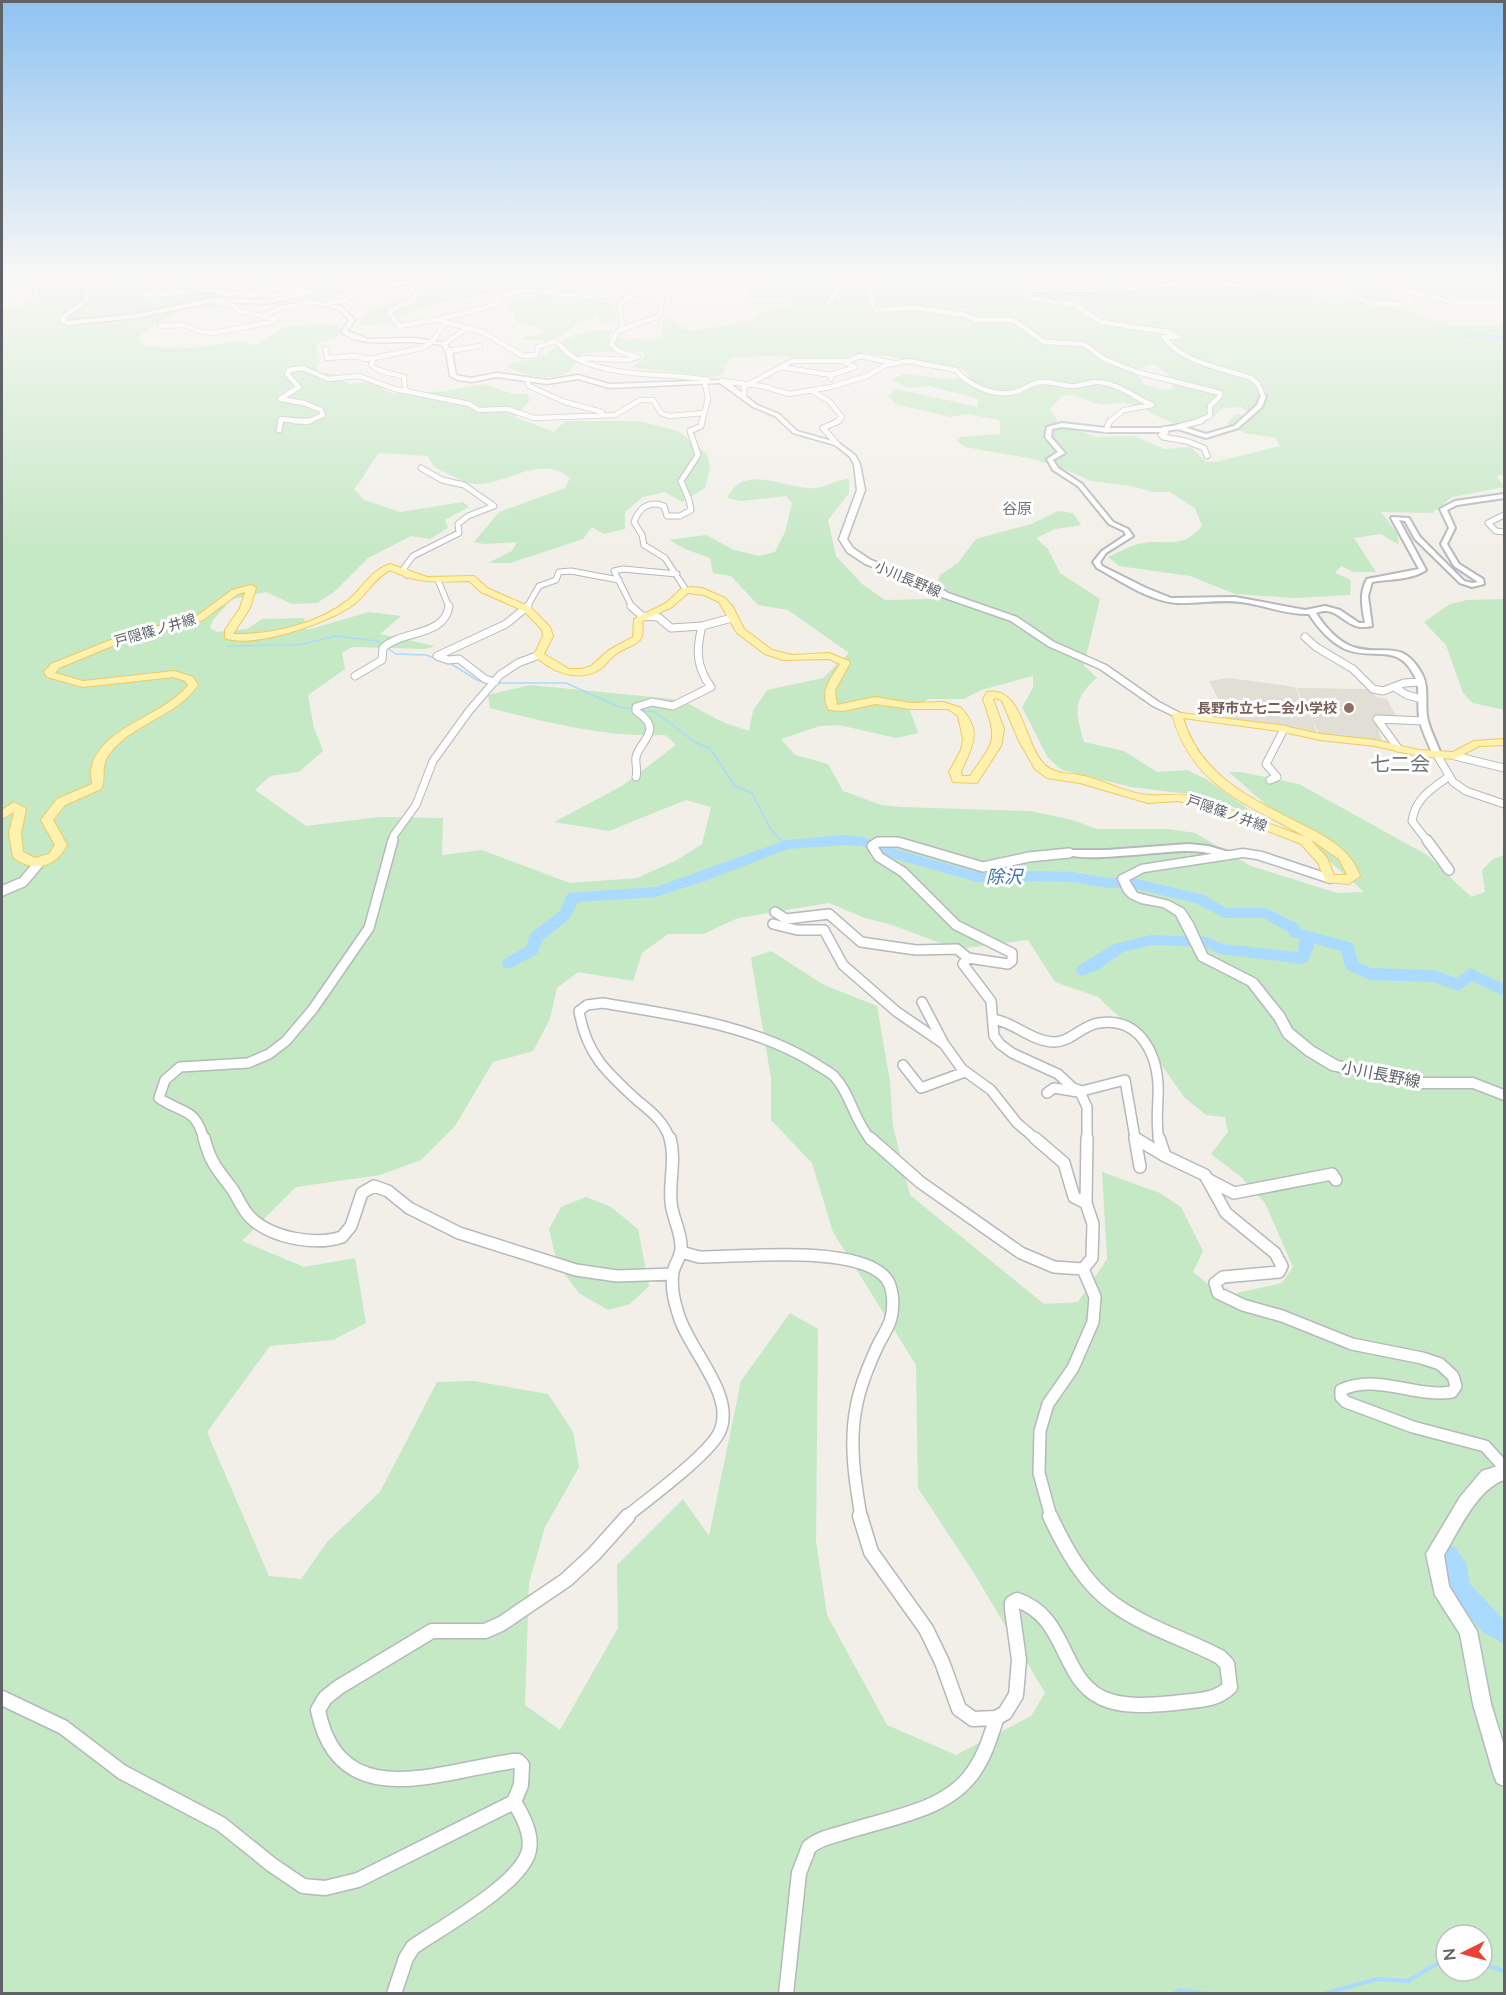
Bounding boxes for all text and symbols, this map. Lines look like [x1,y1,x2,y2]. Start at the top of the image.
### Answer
district label: 谷原 [1002,499,1032,517]
street label: 小川長野線 [873,557,944,600]
street label: 戸隠篠ノ井線 [112,610,198,649]
place label: 長野市立七二会小学校 [1197,699,1337,716]
marker: 長野市立七二会小学校 [1342,701,1356,715]
district label: 七二会 [1370,751,1430,775]
street label: 戸隠篠ノ井線 [1185,791,1270,834]
water label: 除沢 [986,865,1024,887]
street label: 小川長野線 [1340,1057,1422,1090]
north arrow [1434,1923,1494,1983]
text: N [1438,1947,1459,1962]

